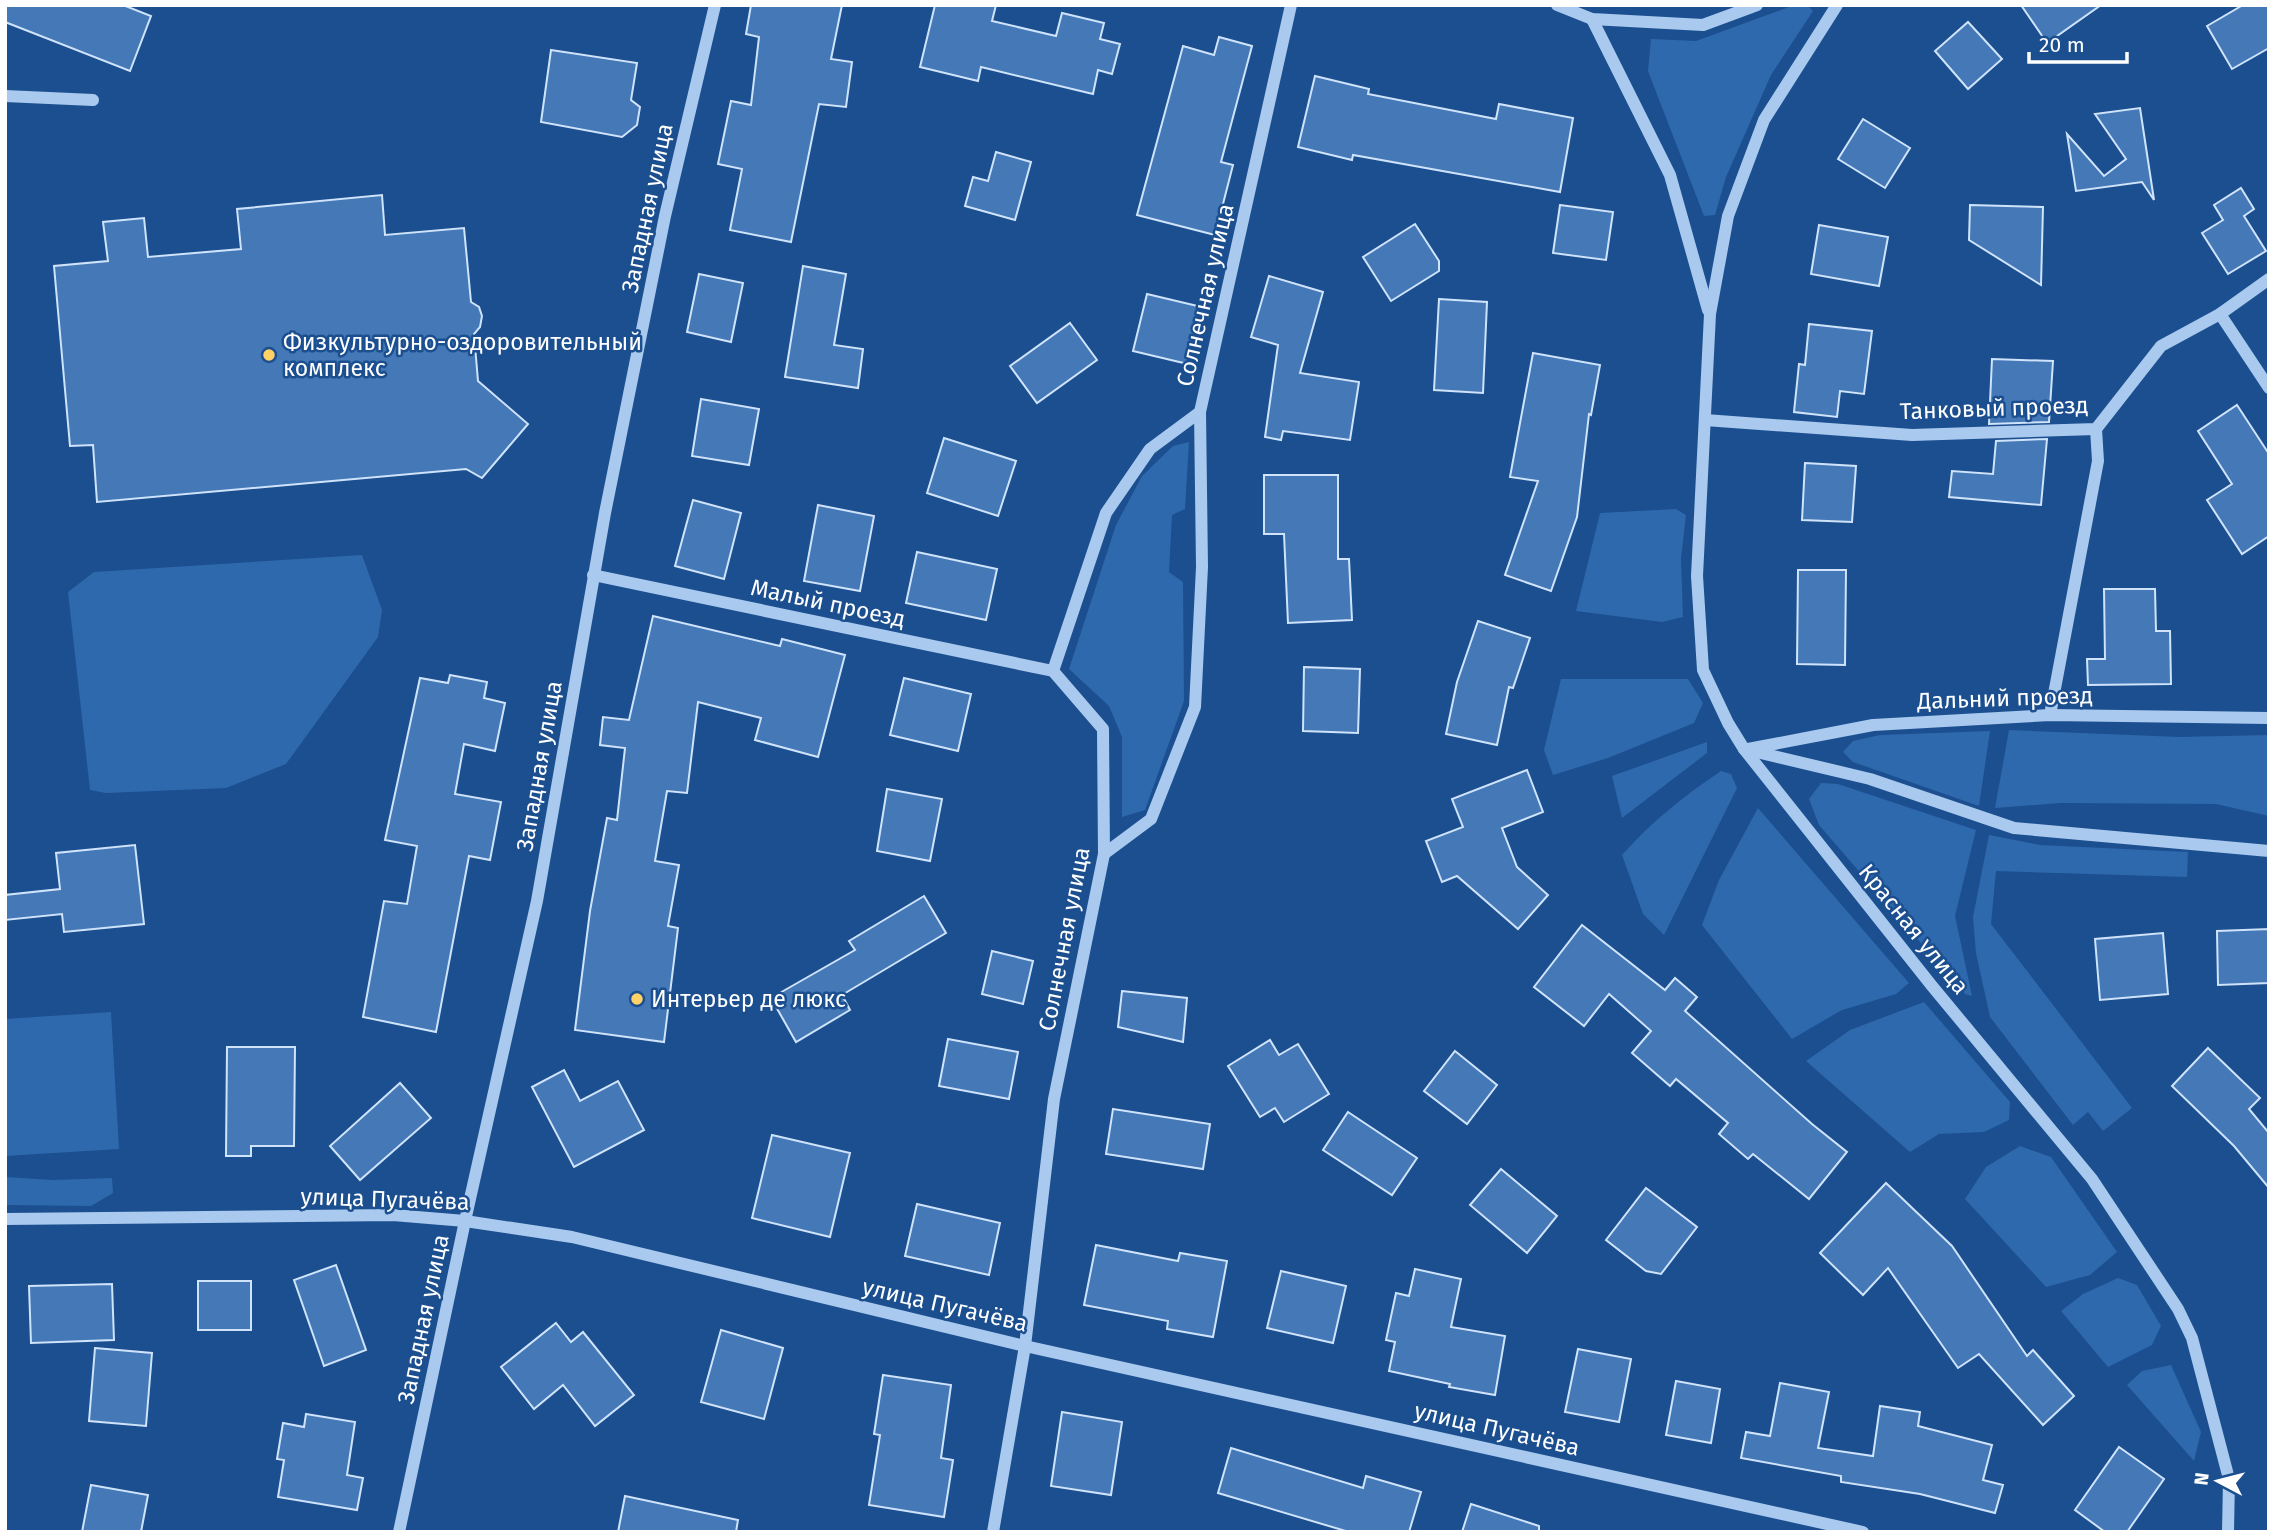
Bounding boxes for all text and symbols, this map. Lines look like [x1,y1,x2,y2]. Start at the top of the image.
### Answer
scale bar [2029,21,2127,65]
text: 20 m [2039,32,2085,58]
street label: Западная улица [615,121,679,295]
street label: Солнечная улица [1170,201,1240,389]
place label: Физкультурно-оздоровительный комплекс [283,328,642,382]
marker: Физкультурно-оздоровительный комплекс [261,347,277,363]
street label: Танковый проезд [1899,391,2089,425]
street label: Малый проезд [748,573,908,633]
street label: Западная улица [510,679,568,853]
street label: Дальний проезд [1916,681,2093,715]
street label: Солнечная улица [1032,845,1096,1033]
street label: Красная улица [1853,858,1975,1000]
place label: Интерьер де люкс [651,985,846,1013]
marker: Интерьер де люкс [629,991,645,1007]
street label: улица Пугачёва [300,1182,470,1216]
street label: Западная улица [391,1232,455,1406]
street label: улица Пугачёва [860,1272,1030,1338]
street label: улица Пугачёва [1412,1396,1582,1462]
north arrow [2183,1446,2253,1516]
text: N [2189,1471,2214,1487]

